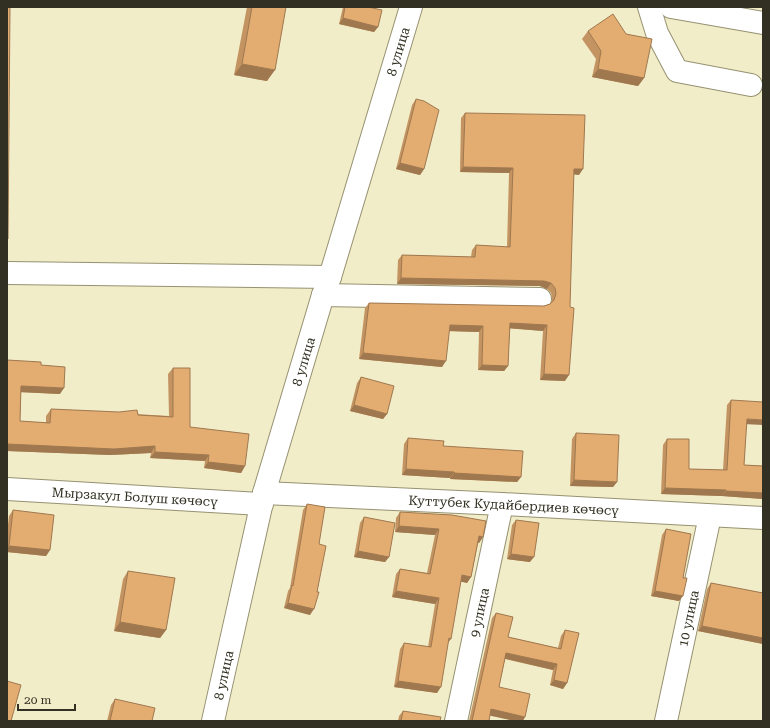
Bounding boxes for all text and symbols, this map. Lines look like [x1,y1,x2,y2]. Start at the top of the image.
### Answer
street label: 8 улица [383,25,412,78]
street label: 8 улица [289,335,318,388]
street label: Мырзакул Болуш көчөсү [51,484,219,509]
street label: Куттубек Кудайбердиев көчөсү [408,492,620,518]
street label: 9 улица [466,586,492,639]
street label: 10 улица [675,589,701,648]
street label: 8 улица [210,649,236,701]
scale bar [18,686,75,712]
text: 20 m [24,693,51,707]

